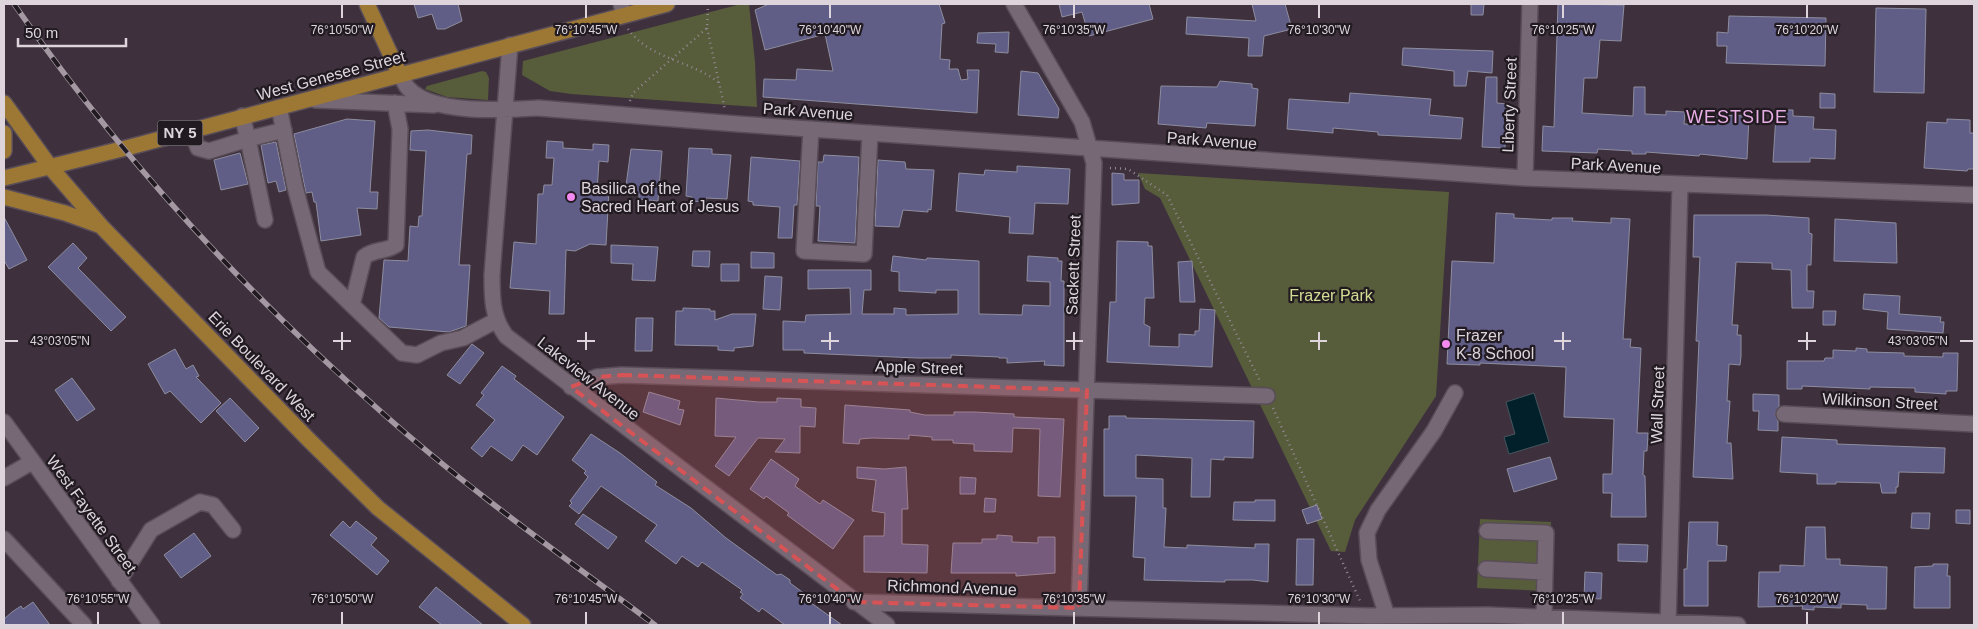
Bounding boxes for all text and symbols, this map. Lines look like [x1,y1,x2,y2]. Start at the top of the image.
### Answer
scale bar [18,15,125,47]
text: 76°10'50"W [311,23,374,37]
text: 76°10'45"W [555,23,618,37]
text: 76°10'40"W [799,23,862,37]
text: 76°10'35"W [1043,23,1106,37]
text: 76°10'30"W [1288,23,1351,37]
text: 76°10'25"W [1532,23,1595,37]
text: 76°10'20"W [1776,23,1839,37]
text: 50 m [25,24,58,41]
street label: West Genesee Street [255,47,408,103]
street label: Liberty Street [1499,57,1520,153]
street label: Park Avenue [762,100,854,123]
district label: WESTSIDE [1686,107,1788,127]
road number: NY 5 [158,120,202,146]
street label: Park Avenue [1166,129,1258,152]
street label: Park Avenue [1570,155,1662,176]
place label: Basilica of the Sacred Heart of Jesus [581,180,739,215]
marker: Basilica of the Sacred Heart of Jesus [565,191,577,203]
street label: Sackett Street [1063,214,1084,316]
park label: Frazer Park [1289,287,1374,304]
street label: Erie Boulevard West [205,308,319,425]
place label: Frazer K-8 School [1456,327,1534,362]
street label: Lakeview Avenue [535,333,643,423]
text: 43°03'05"N [30,334,90,348]
text: 43°03'05"N [1888,334,1948,348]
marker: Frazer K-8 School [1440,338,1452,350]
street label: Apple Street [875,357,964,378]
street label: Wall Street [1648,365,1667,444]
street label: Wilkinson Street [1822,390,1939,413]
street label: West Fayette Street [43,452,140,577]
street label: Richmond Avenue [887,577,1017,598]
text: 76°10'55"W [67,592,130,606]
text: 76°10'50"W [311,592,374,606]
text: 76°10'45"W [555,592,618,606]
text: 76°10'40"W [799,592,862,606]
text: 76°10'35"W [1043,592,1106,606]
text: 76°10'30"W [1288,592,1351,606]
text: 76°10'25"W [1532,592,1595,606]
text: 76°10'20"W [1776,592,1839,606]

